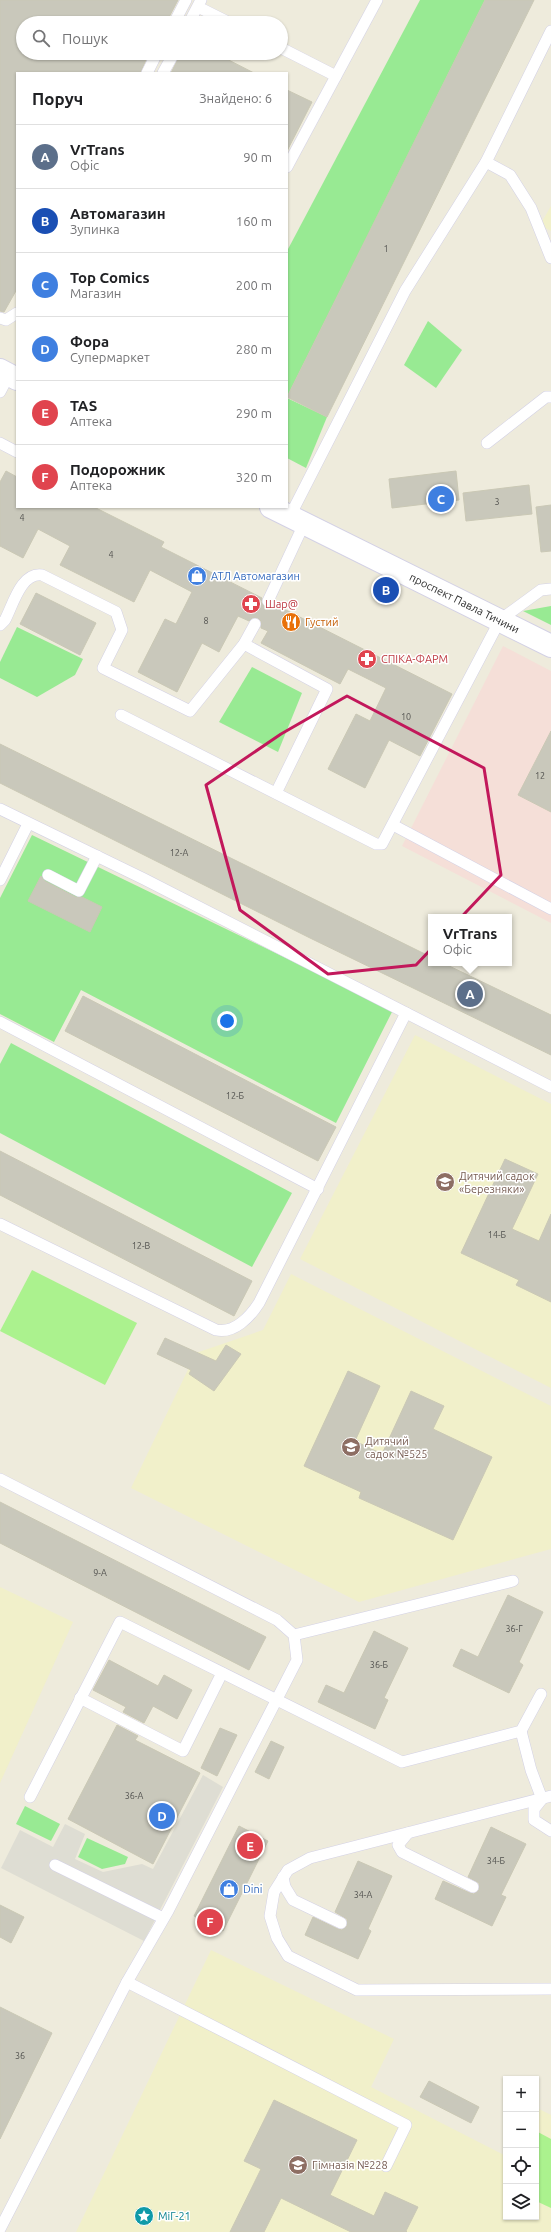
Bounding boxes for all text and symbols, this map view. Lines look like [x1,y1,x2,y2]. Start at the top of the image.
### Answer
search box [16,16,288,60]
icon: search [30,27,52,49]
text: Пошук [62,30,108,47]
text: Поруч [32,89,83,108]
text: Знайдено: 6 [199,91,272,105]
text: VrTrans [70,141,124,158]
text: A [40,150,50,164]
text: 90 m [243,150,272,164]
text: Офіс [70,158,99,172]
text: Автомагазин [70,205,166,222]
text: B [41,214,49,228]
text: 160 m [236,214,272,228]
text: Зупинка [70,222,120,236]
house number: 1 [383,244,389,254]
text: Top Comics [70,269,150,286]
text: C [41,278,49,292]
text: 200 m [236,278,272,292]
text: Магазин [70,286,121,300]
text: Фора [70,333,109,350]
text: D [40,342,50,356]
text: 280 m [236,342,272,356]
text: Супермаркет [70,350,150,364]
text: TAS [70,397,97,414]
text: E [41,406,49,420]
text: 290 m [236,406,272,420]
text: Аптека [70,414,112,428]
text: Подорожник [70,461,165,478]
text: F [41,470,49,484]
text: 320 m [236,470,272,484]
text: Аптека [70,478,112,492]
pin: C [428,484,454,514]
house number: 3 [494,497,500,507]
house number: 4 [19,513,25,523]
house number: 4 [108,550,114,560]
shop icon: АТЛ Автомагазин [186,565,208,587]
place label: АТЛ Автомагазин [211,570,300,582]
street label: проспект Павла Тичини [408,571,521,635]
pin: B [373,575,399,605]
pharmacy icon: Шар@ [240,593,262,615]
place label: Шар@ [265,598,298,610]
restaurant icon: Густий [280,611,302,633]
house number: 8 [203,616,209,626]
place label: Густий [305,616,338,628]
pharmacy icon: СПІКА-ФАРМ [356,648,378,670]
place label: СПІКА-ФАРМ [381,653,448,665]
house number: 10 [401,712,411,722]
house number: 12 [535,771,545,781]
house number: 12-А [170,848,188,858]
popup [428,914,512,966]
text: VrTrans [443,925,497,942]
text: Офіс [443,942,472,956]
pin: A [457,979,483,1009]
your location [217,1011,237,1031]
house number: 12-Б [226,1091,245,1101]
place label: Дитячий садок «Березняки» [459,1170,535,1195]
school or university icon: Дитячий садок «Березняки» [434,1171,456,1193]
house number: 14-Б [488,1230,507,1240]
house number: 12-В [132,1241,151,1251]
place label: Дитячий садок №525 [365,1435,428,1460]
school or university icon: Дитячий садок №525 [340,1436,362,1458]
house number: 9-А [93,1568,107,1578]
house number: 36-Г [505,1624,523,1634]
house number: 36-Б [370,1660,389,1670]
house number: 36-А [125,1791,143,1801]
pin: D [149,1801,175,1831]
pin: E [237,1831,263,1861]
house number: 34-Б [487,1856,506,1866]
shop icon: Dini [218,1878,240,1900]
place label: Dini [243,1883,262,1895]
house number: 34-А [354,1890,372,1900]
pin: F [197,1907,223,1937]
house number: 36 [15,2051,25,2061]
map controls [503,2076,539,2220]
button: + [503,2076,539,2112]
button: − [503,2112,539,2148]
button: locate [503,2148,539,2184]
school or university icon: Гімназія №228 [287,2154,309,2176]
place label: Гімназія №228 [312,2159,388,2171]
button: layers [503,2184,539,2220]
place icon: МіГ-21 [133,2205,155,2227]
place label: МіГ-21 [158,2210,191,2222]

